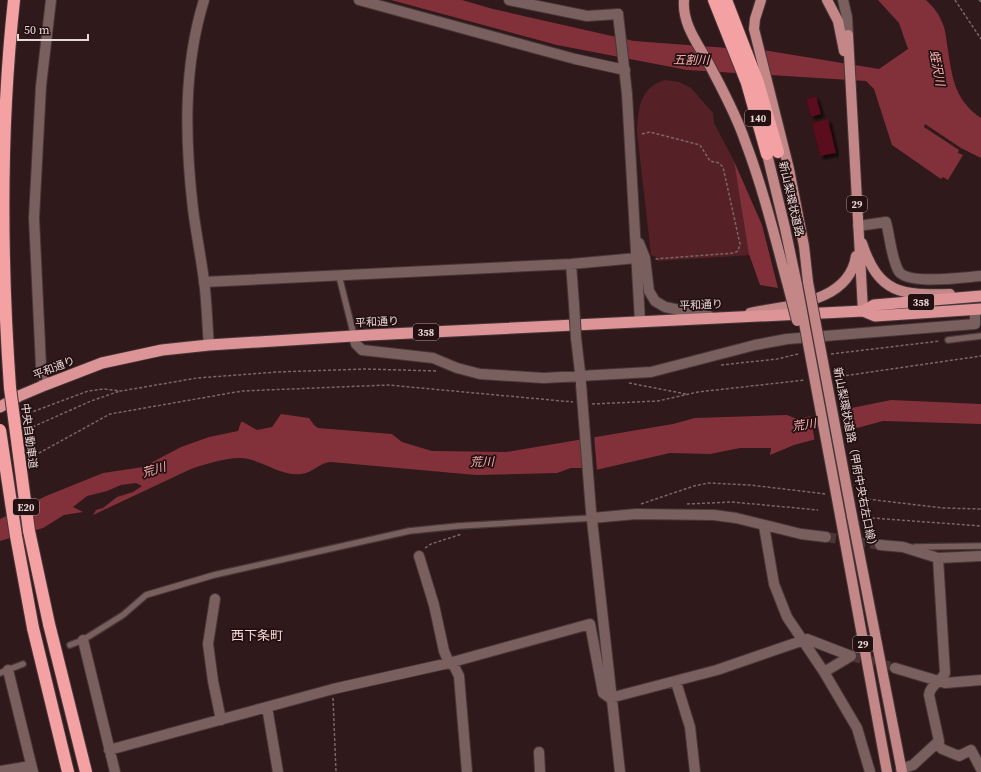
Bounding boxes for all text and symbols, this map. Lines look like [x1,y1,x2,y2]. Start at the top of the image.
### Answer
scale bar [18,16,88,42]
text: 50 m [24,22,50,38]
water label: 蛭沢川 [926,49,949,89]
water label: 五割川 [673,52,711,68]
road number: 140 [745,110,771,126]
street label: 新山梨環状道路 [775,160,807,238]
road number: 29 [847,196,867,212]
road number: 358 [908,294,934,310]
street label: 平和通り [679,297,723,313]
street label: 平和通り [355,313,399,331]
road number: 358 [413,324,439,340]
street label: 平和通り [31,353,77,383]
street label: 新山梨環状道路（甲府中央右左口線） [830,366,880,552]
street label: 中央自動車道 [18,402,40,470]
water label: 荒川 [791,415,819,435]
water label: 荒川 [470,454,496,470]
water label: 荒川 [140,458,170,481]
road number: E20 [13,499,39,515]
district label: 西下条町 [231,627,283,644]
road number: 29 [853,636,873,652]

